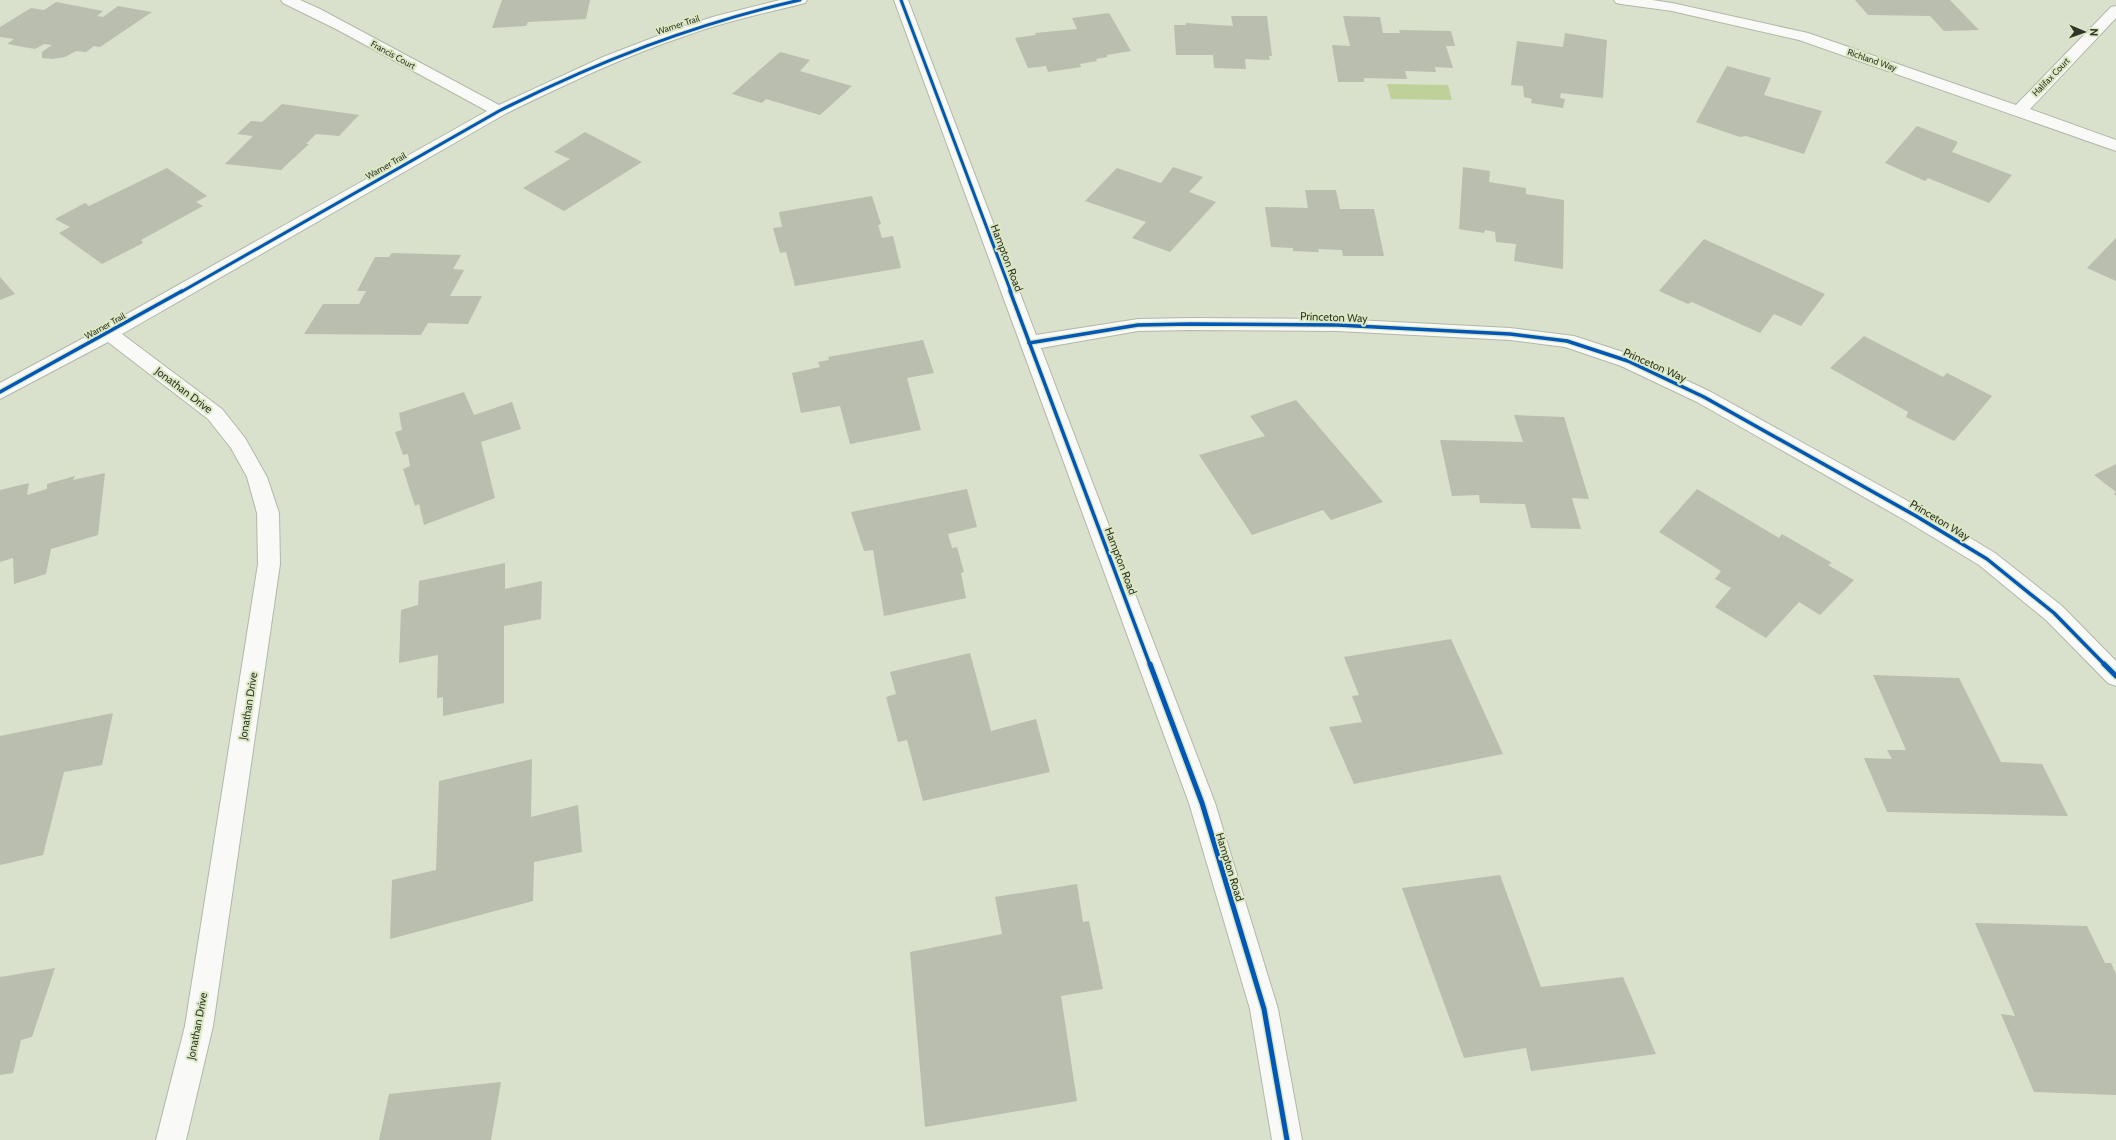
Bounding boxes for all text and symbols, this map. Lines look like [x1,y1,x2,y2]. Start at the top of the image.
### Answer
street label: Warner Trail [655,12,702,37]
north arrow [2064,12,2104,52]
text: N [2087,28,2101,36]
street label: Francis Court [369,38,417,71]
street label: Richland Way [1846,46,1899,73]
street label: Halifax Court [2030,55,2072,98]
street label: Warner Trail [364,149,409,182]
street label: Hampton Road [988,222,1026,294]
street label: Warner Trail [82,309,128,341]
street label: Princeton Way [1300,309,1368,325]
street label: Princeton Way [1621,345,1689,385]
street label: Jonathan Drive [152,363,216,416]
street label: Princeton Way [1907,497,1973,544]
street label: Hampton Road [1102,525,1140,597]
street label: Jonathan Drive [236,671,260,742]
street label: Hampton Road [1213,831,1247,903]
street label: Jonathan Drive [183,991,210,1062]

